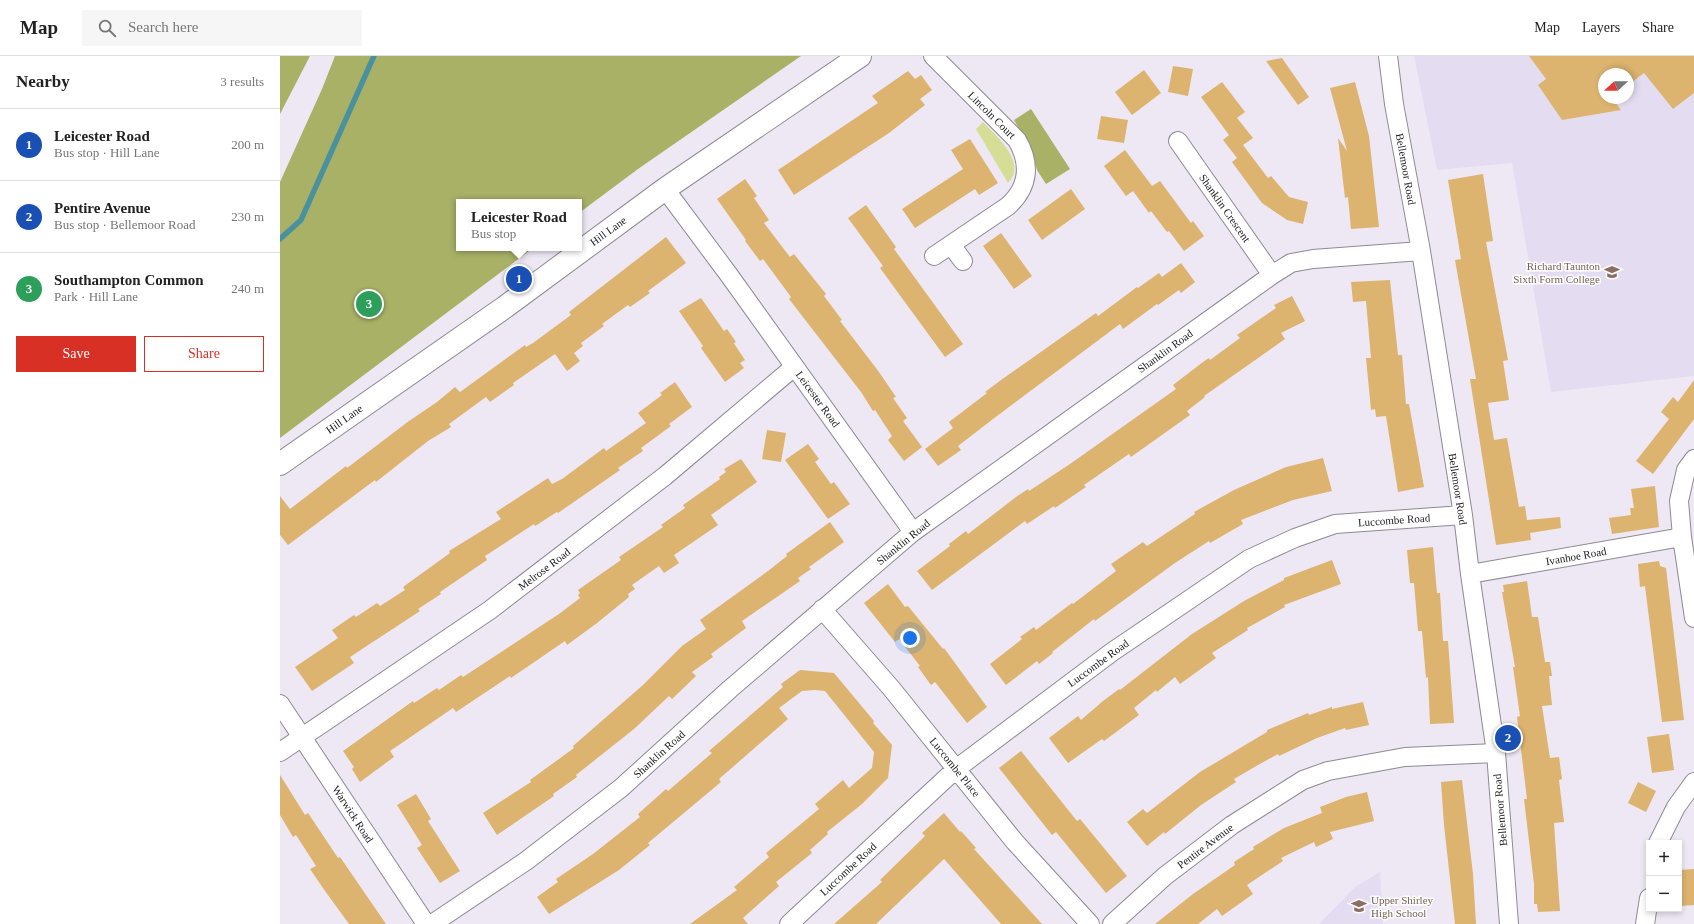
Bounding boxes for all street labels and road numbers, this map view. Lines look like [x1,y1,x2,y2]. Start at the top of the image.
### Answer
street label: Lincoln Court [966,89,1018,141]
street label: Bellemoor Road [1394,132,1418,206]
street label: Shanklin Crescent [1197,172,1253,244]
street label: Hill Lane [588,214,629,248]
street label: Shanklin Road [1135,327,1195,375]
street label: Leicester Road [794,369,843,430]
street label: Hill Lane [323,402,365,436]
street label: Bellemoor Road [1446,452,1470,526]
street label: Luccombe Road [1357,511,1431,529]
street label: Shanklin Road [874,517,932,567]
street label: Melrose Road [516,545,573,592]
street label: Ivanhoe Road [1545,545,1608,567]
street label: Luccombe Road [1065,637,1131,689]
street label: Shanklin Road [631,727,688,780]
street label: Luccombe Place [927,735,983,799]
street label: Bellemoor Road [1491,773,1509,847]
street label: Warwick Road [330,783,376,845]
street label: Pentire Avenue [1175,821,1235,871]
street label: Luccombe Road [817,840,879,898]

